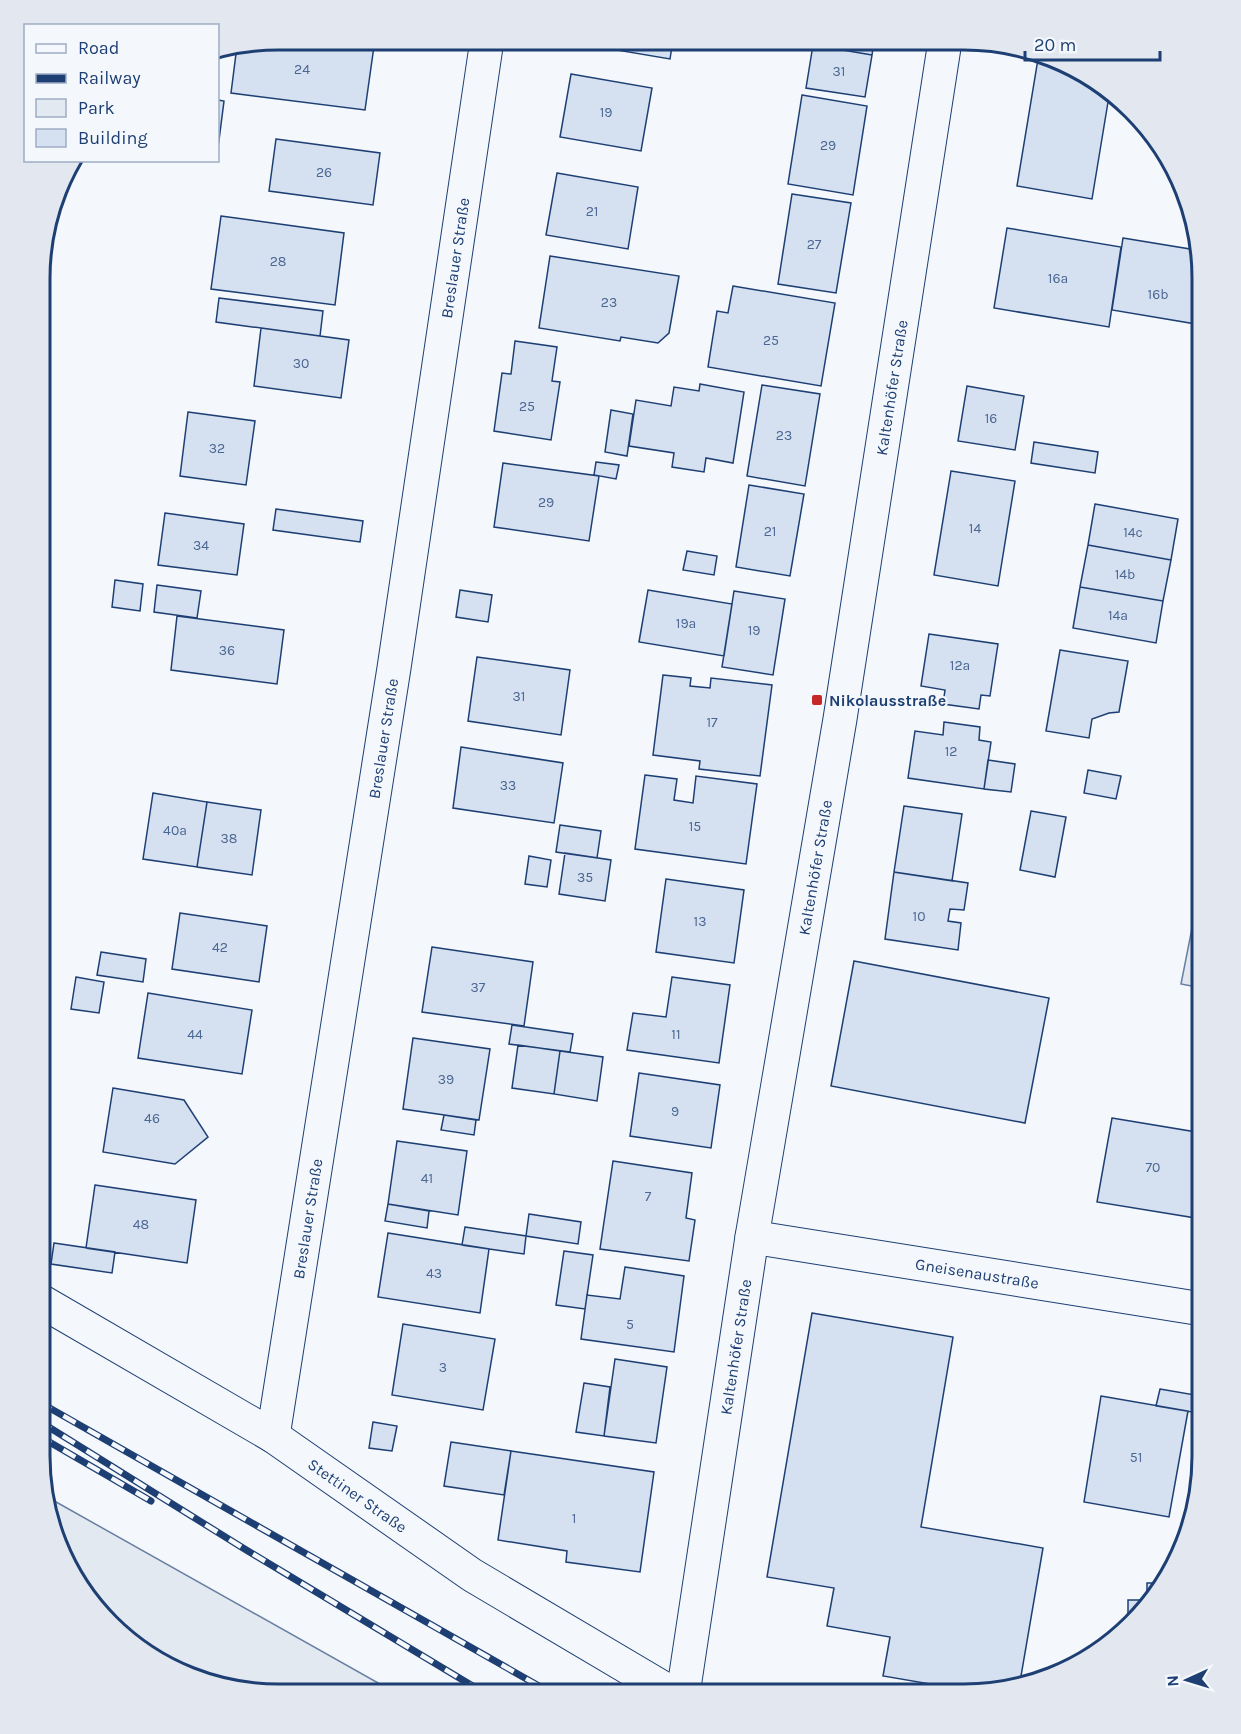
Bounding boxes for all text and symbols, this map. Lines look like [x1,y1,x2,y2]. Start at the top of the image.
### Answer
legend [24,24,219,162]
scale bar [1025,24,1160,62]
text: 20 m [1034,34,1076,56]
text: Road [78,37,119,59]
house number: 24 [294,61,310,78]
house number: 31 [833,63,845,80]
text: Railway [78,67,141,89]
text: Park [78,97,115,119]
house number: 19 [600,104,612,121]
text: Building [78,127,148,149]
house number: 29 [820,137,836,154]
house number: 26 [316,164,332,181]
street label: Breslauer Straße [437,196,474,320]
house number: 21 [586,203,598,220]
house number: 27 [807,236,822,253]
house number: 28 [270,253,286,270]
house number: 16a [1048,270,1068,287]
house number: 16b [1148,286,1168,303]
house number: 23 [601,294,617,311]
street label: Kaltenhöfer Straße [872,318,912,457]
house number: 25 [763,332,779,349]
house number: 30 [293,355,309,372]
house number: 25 [519,398,535,415]
house number: 16 [985,410,997,427]
house number: 23 [776,427,792,444]
house number: 32 [209,440,225,457]
house number: 29 [538,494,554,511]
house number: 14 [969,520,981,537]
house number: 21 [764,523,776,540]
house number: 14c [1123,524,1143,541]
house number: 34 [193,537,209,554]
house number: 14b [1115,566,1135,583]
house number: 14a [1108,607,1128,624]
house number: 19a [676,615,696,632]
house number: 19 [748,622,760,639]
house number: 36 [219,642,235,659]
house number: 12a [950,657,970,674]
street label: Breslauer Straße [365,677,402,800]
house number: 31 [513,688,525,705]
place label: Nikolausstraße [829,691,946,710]
marker: Nikolausstraße [810,693,824,707]
house number: 17 [706,714,718,731]
house number: 12 [945,743,957,760]
house number: 33 [500,777,516,794]
street label: Kaltenhöfer Straße [794,798,836,937]
house number: 15 [689,818,701,835]
house number: 40a [163,822,187,839]
house number: 38 [221,830,237,847]
house number: 35 [577,869,593,886]
house number: 10 [913,908,925,925]
house number: 13 [694,913,706,930]
house number: 42 [212,939,228,956]
house number: 37 [471,979,486,996]
house number: 44 [187,1026,203,1043]
house number: 11 [671,1026,681,1043]
house number: 39 [438,1071,454,1088]
house number: 9 [671,1103,679,1120]
house number: 46 [144,1110,160,1127]
street label: Breslauer Straße [289,1157,327,1280]
house number: 70 [1146,1159,1160,1176]
house number: 41 [421,1170,433,1187]
house number: 7 [645,1188,652,1205]
house number: 48 [133,1216,149,1233]
street label: Gneisenaustraße [914,1254,1040,1293]
house number: 43 [426,1265,442,1282]
street label: Kaltenhöfer Straße [716,1278,756,1416]
house number: 5 [626,1316,634,1333]
house number: 3 [439,1359,447,1376]
house number: 51 [1130,1449,1142,1466]
street label: Stettiner Straße [304,1454,411,1537]
house number: 1 [572,1510,576,1527]
north arrow [1157,1650,1217,1710]
text: N [1163,1675,1182,1687]

